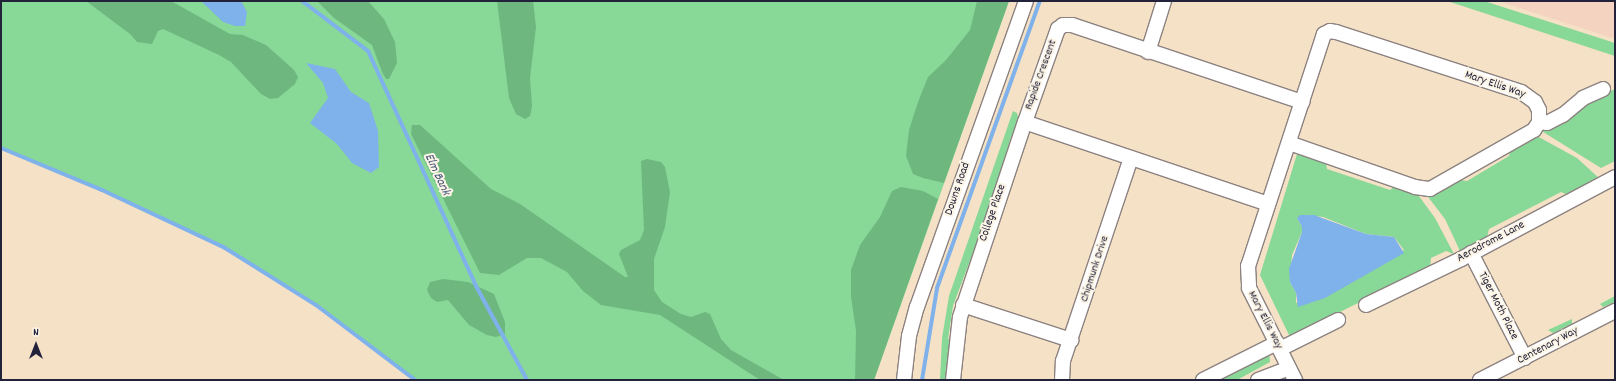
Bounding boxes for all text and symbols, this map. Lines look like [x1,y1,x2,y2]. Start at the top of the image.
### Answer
street label: Rapide Crescent [1022,38,1060,112]
street label: Mary Ellis Way [1463,68,1527,102]
water label: Elm Bank [420,152,452,198]
street label: Downs Road [942,161,974,217]
street label: College Place [976,182,1010,244]
street label: Aerodrome Lane [1455,218,1527,266]
street label: Chipmunk Drive [1078,234,1112,304]
street label: Tiger Moth Place [1475,270,1521,342]
street label: Mary Ellis Way [1244,289,1286,351]
street label: Centenary Way [1515,324,1581,368]
north arrow [16,325,56,365]
text: N [33,325,39,341]

